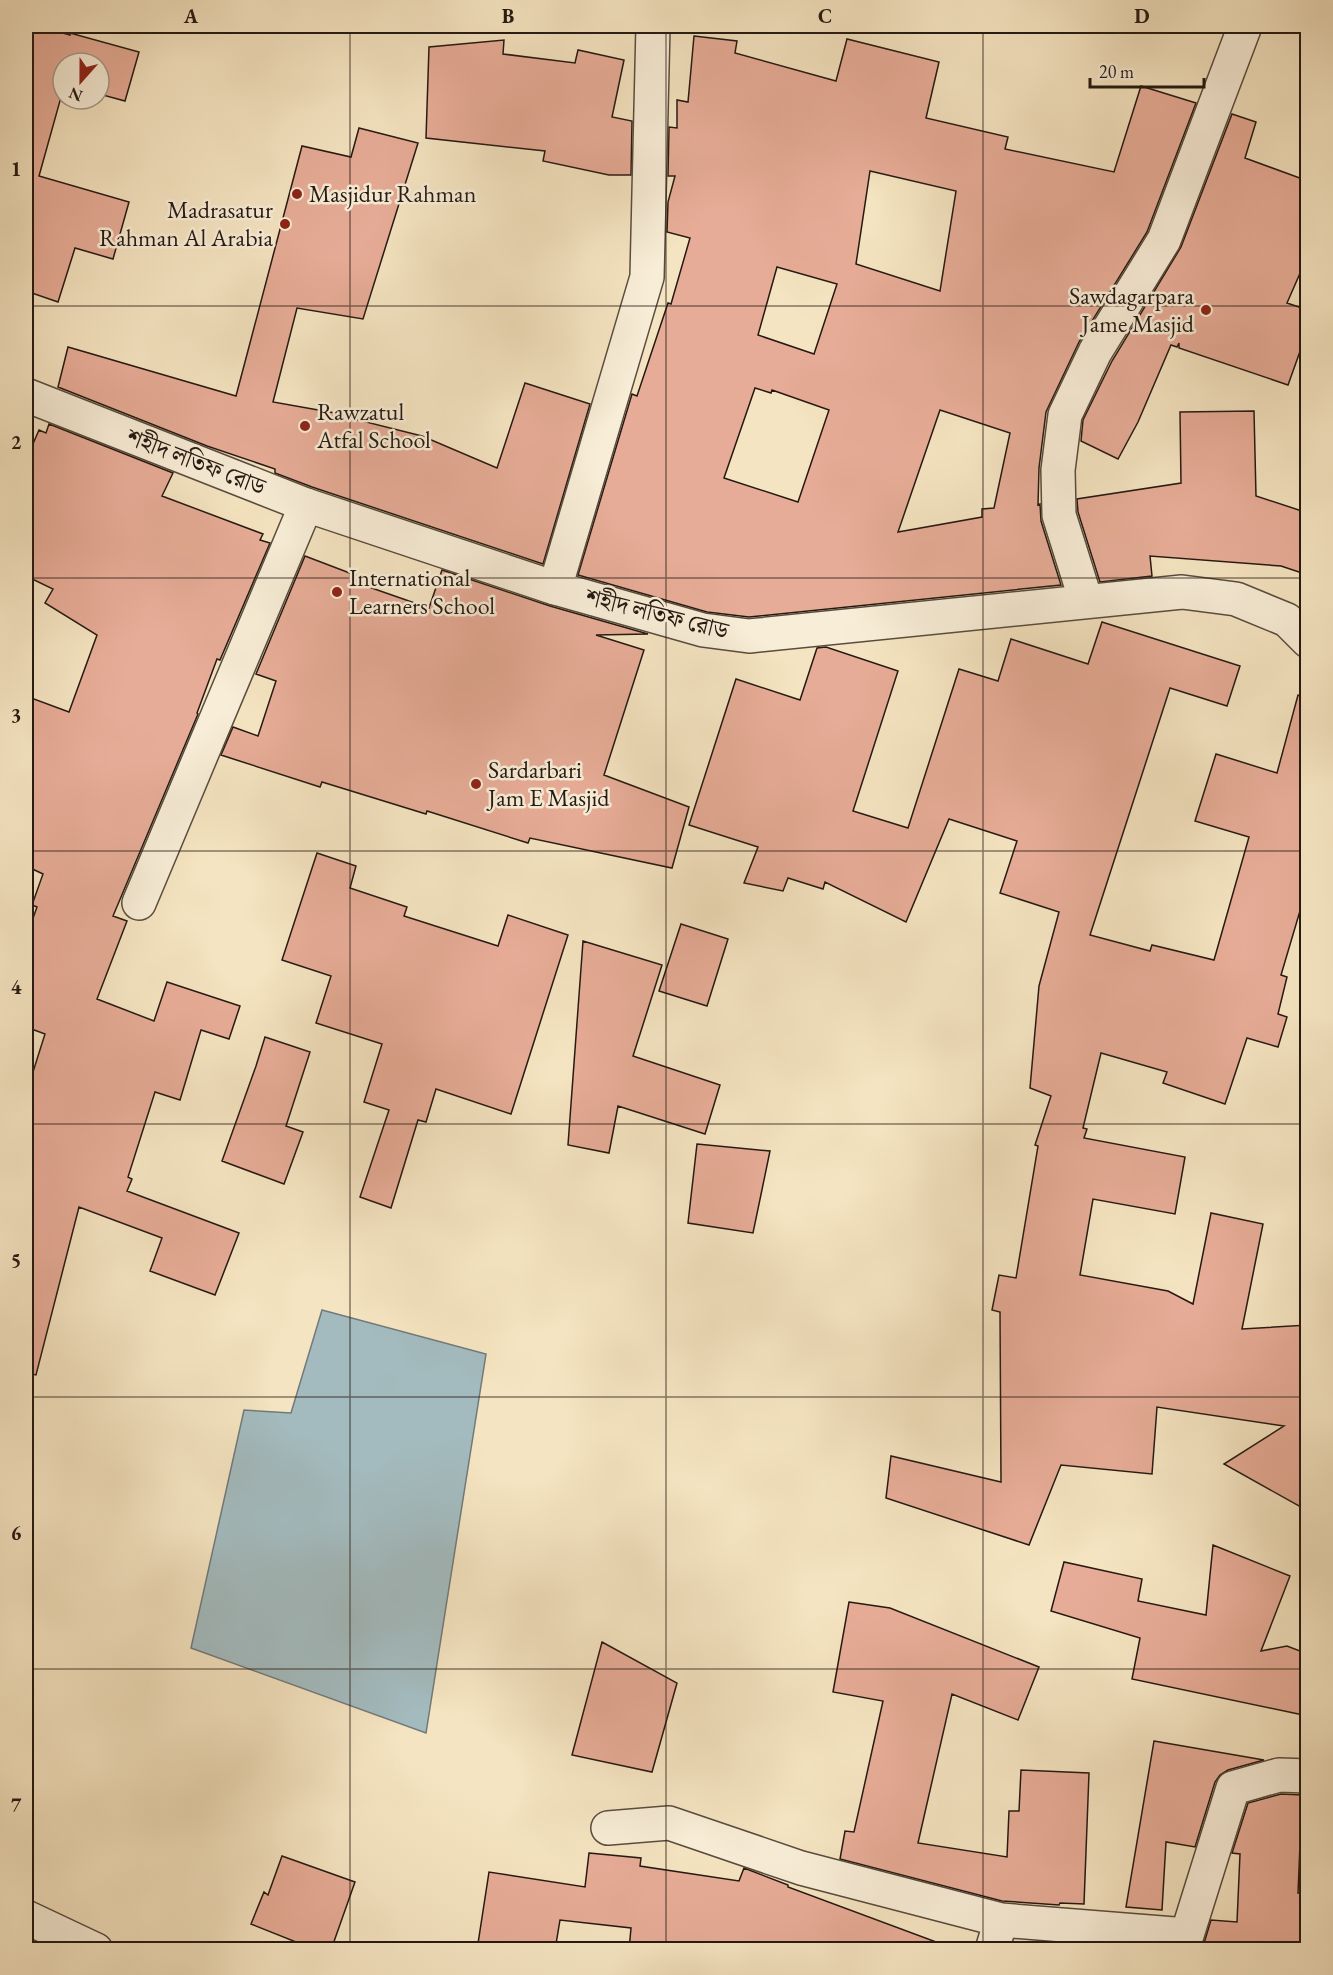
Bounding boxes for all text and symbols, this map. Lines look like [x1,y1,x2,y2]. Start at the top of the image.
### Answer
text: A [183,3,199,29]
text: B [502,3,514,29]
text: C [818,3,832,29]
text: D [1134,3,1150,29]
north arrow [51,51,111,111]
scale bar [1090,51,1204,89]
text: 20 m [1099,60,1134,83]
text: N [66,82,86,107]
text: 1 [11,156,21,182]
place label: Masjidur Rahman [309,178,477,209]
marker: Masjidur Rahman [290,187,304,201]
place label: Madrasatur Rahman Al Arabia [99,194,273,253]
marker: Madrasatur Rahman Al Arabia [278,217,292,231]
place label: Sawdagarpara Jame Masjid [1069,280,1195,339]
marker: Sawdagarpara Jame Masjid [1199,303,1213,317]
place label: Rawzatul Atfal School [316,396,431,455]
marker: Rawzatul Atfal School [298,419,312,433]
street label: শহীদ লতিফ রোড [122,421,271,503]
text: 2 [11,429,22,455]
place label: International Learners School [349,562,495,621]
street label: শহীদ লতিফ রোড [582,581,733,646]
marker: International Learners School [330,585,344,599]
text: 3 [11,702,21,728]
place label: Sardarbari Jam E Masjid [486,754,610,813]
marker: Sardarbari Jam E Masjid [469,777,483,791]
text: 4 [11,974,22,1000]
text: 5 [11,1247,21,1273]
text: 6 [11,1520,22,1546]
text: 7 [11,1792,22,1818]

